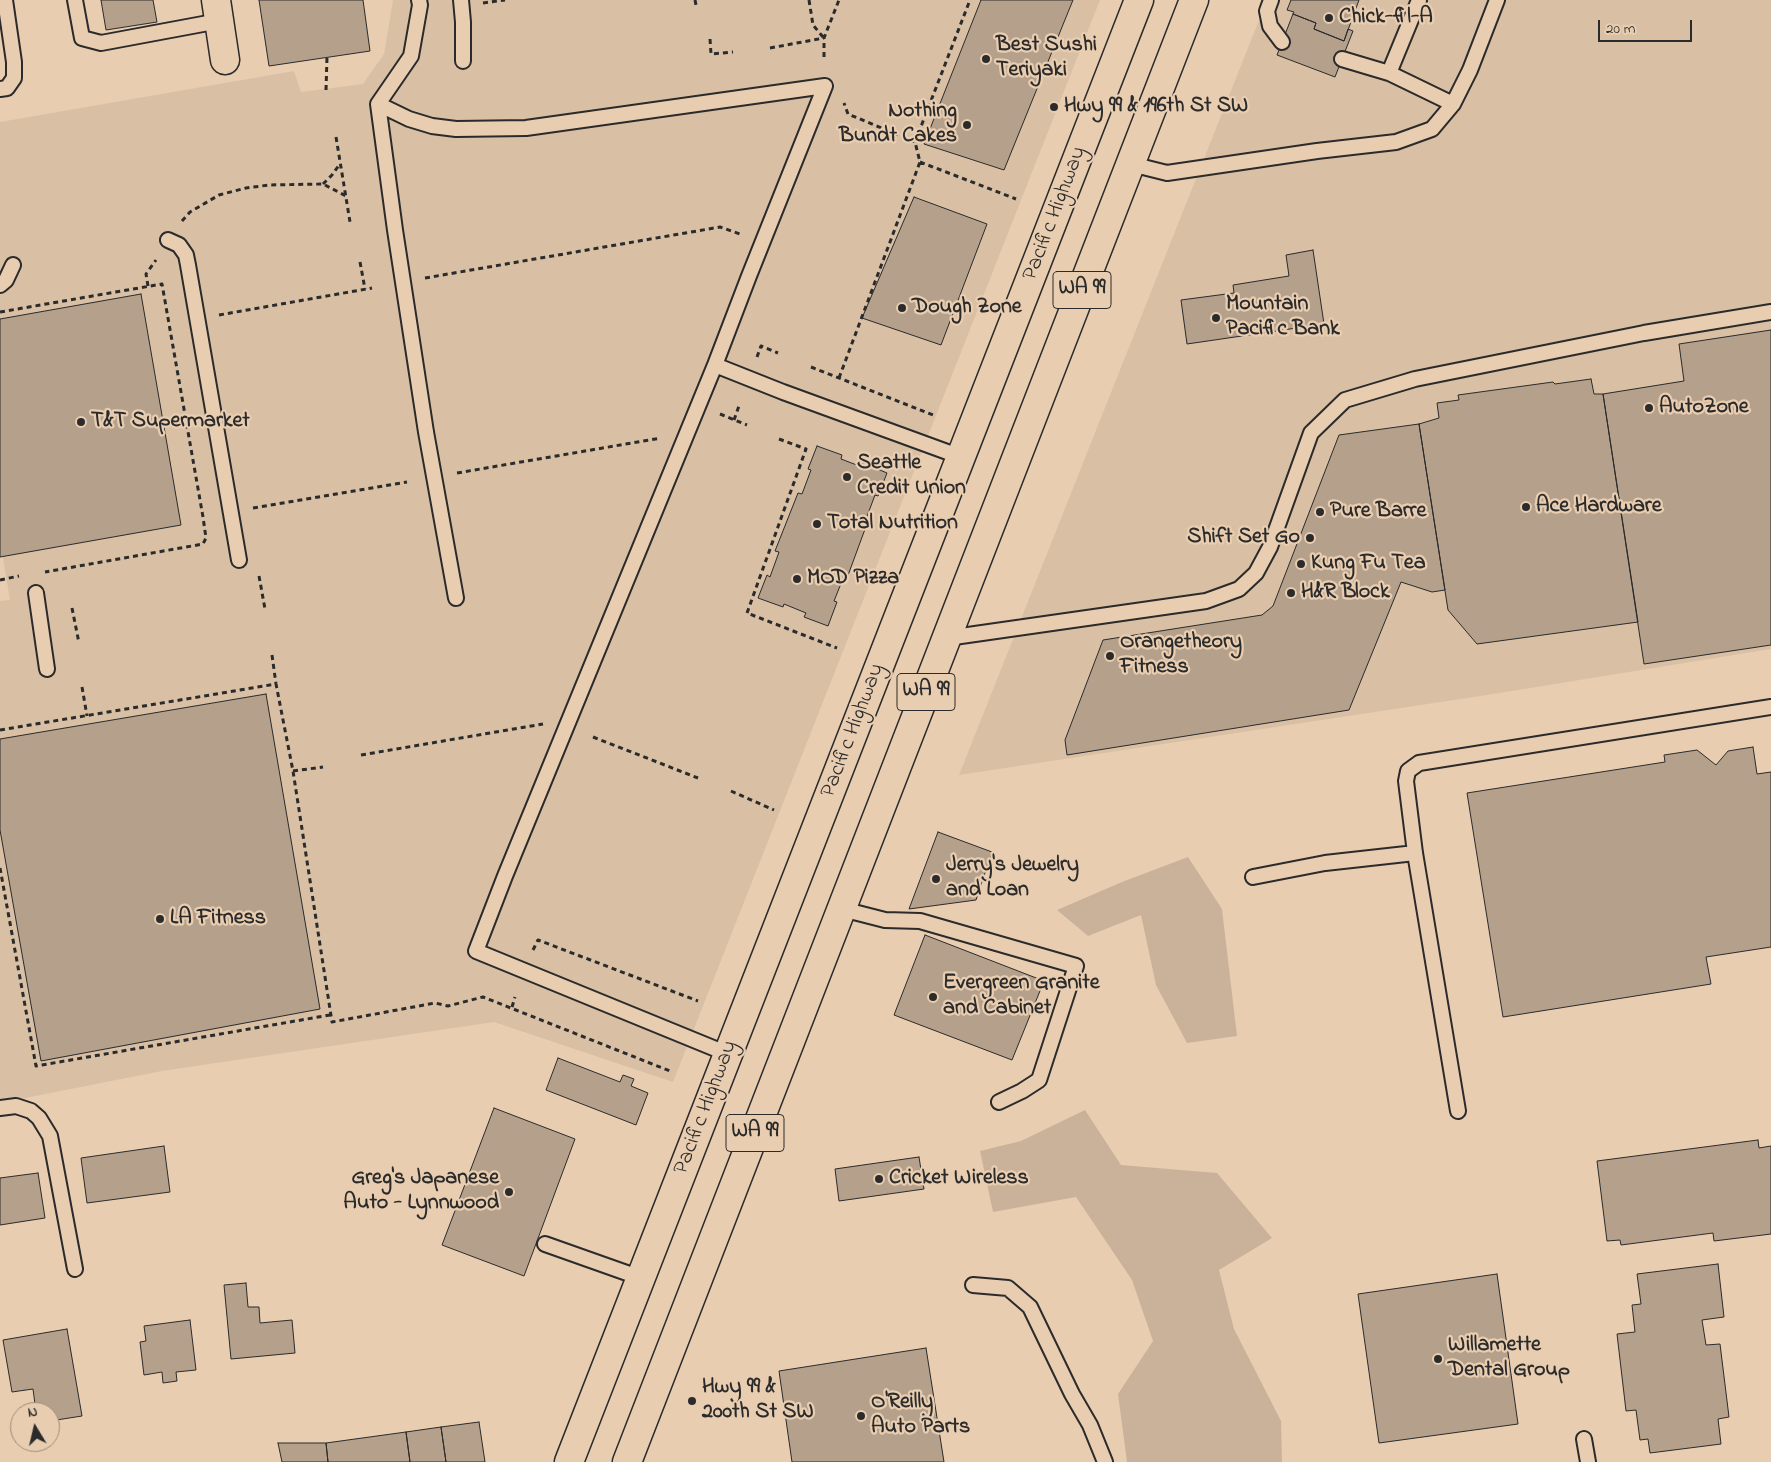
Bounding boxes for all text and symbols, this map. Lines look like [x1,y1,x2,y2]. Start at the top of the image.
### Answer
place label: Chick-fil-A [1339,5,1433,31]
scale bar [1601,10,1695,42]
marker: Chick-fil-A [1323,12,1335,24]
text: 20 m [1606,18,1635,40]
place label: Best Sushi Teriyaki [996,33,1097,84]
marker: Best Sushi Teriyaki [980,53,992,65]
place label: Hwy 99 & 196th St SW [1064,94,1248,120]
place label: Nothing Bundt Cakes [839,99,957,150]
marker: Hwy 99 & 196th St SW [1048,101,1060,113]
marker: Nothing Bundt Cakes [961,119,973,131]
street label: Pacific Highway [1018,143,1094,285]
road number: WA 99 [1053,272,1111,308]
place label: Mountain Pacific Bank [1226,292,1340,344]
place label: Dough Zone [912,295,1022,321]
marker: Dough Zone [896,302,908,314]
marker: Mountain Pacific Bank [1210,312,1222,324]
place label: AutoZone [1659,395,1749,421]
marker: AutoZone [1643,402,1655,414]
place label: T&T Supermarket [91,409,250,435]
marker: T&T Supermarket [75,416,87,428]
place label: Seattle Credit Union [857,451,966,502]
marker: Seattle Credit Union [841,471,853,483]
place label: Ace Hardware [1536,494,1662,520]
place label: Pure Barre [1330,499,1426,525]
marker: Ace Hardware [1520,501,1532,513]
marker: Pure Barre [1314,506,1326,518]
place label: Total Nutrition [827,511,958,537]
marker: Total Nutrition [811,518,823,530]
place label: Shift Set Go [1187,525,1300,551]
marker: Shift Set Go [1304,532,1316,544]
place label: Kung Fu Tea [1311,551,1426,577]
marker: Kung Fu Tea [1295,558,1307,570]
place label: MOD Pizza [807,566,899,592]
marker: MOD Pizza [791,573,803,585]
place label: H&R Block [1301,580,1390,606]
marker: H&R Block [1285,587,1297,599]
place label: Orangetheory Fitness [1120,630,1242,681]
marker: Orangetheory Fitness [1104,650,1116,662]
street label: Pacific Highway [816,660,892,802]
road number: WA 99 [897,674,955,710]
place label: Jerry's Jewelry and Loan [946,853,1079,904]
marker: Jerry's Jewelry and Loan [930,873,942,885]
place label: LA Fitness [170,906,266,932]
marker: LA Fitness [154,913,166,925]
place label: Evergreen Granite and Cabinet [943,971,1099,1022]
marker: Evergreen Granite and Cabinet [927,991,939,1003]
street label: Pacific Highway [669,1037,745,1179]
road number: WA 99 [726,1114,784,1152]
place label: Greg's Japanese Auto - Lynnwood [343,1166,499,1218]
place label: Cricket Wireless [889,1166,1029,1192]
marker: Cricket Wireless [873,1173,885,1185]
marker: Greg's Japanese Auto - Lynnwood [503,1186,515,1198]
place label: Willamette Dental Group [1448,1333,1570,1384]
marker: Willamette Dental Group [1432,1353,1444,1365]
place label: Hwy 99 & 200th St SW [702,1375,813,1426]
place label: O'Reilly Auto Parts [871,1390,970,1442]
marker: Hwy 99 & 200th St SW [686,1395,698,1407]
north arrow [10,1402,60,1452]
text: N [26,1402,39,1424]
marker: O'Reilly Auto Parts [855,1410,867,1422]

